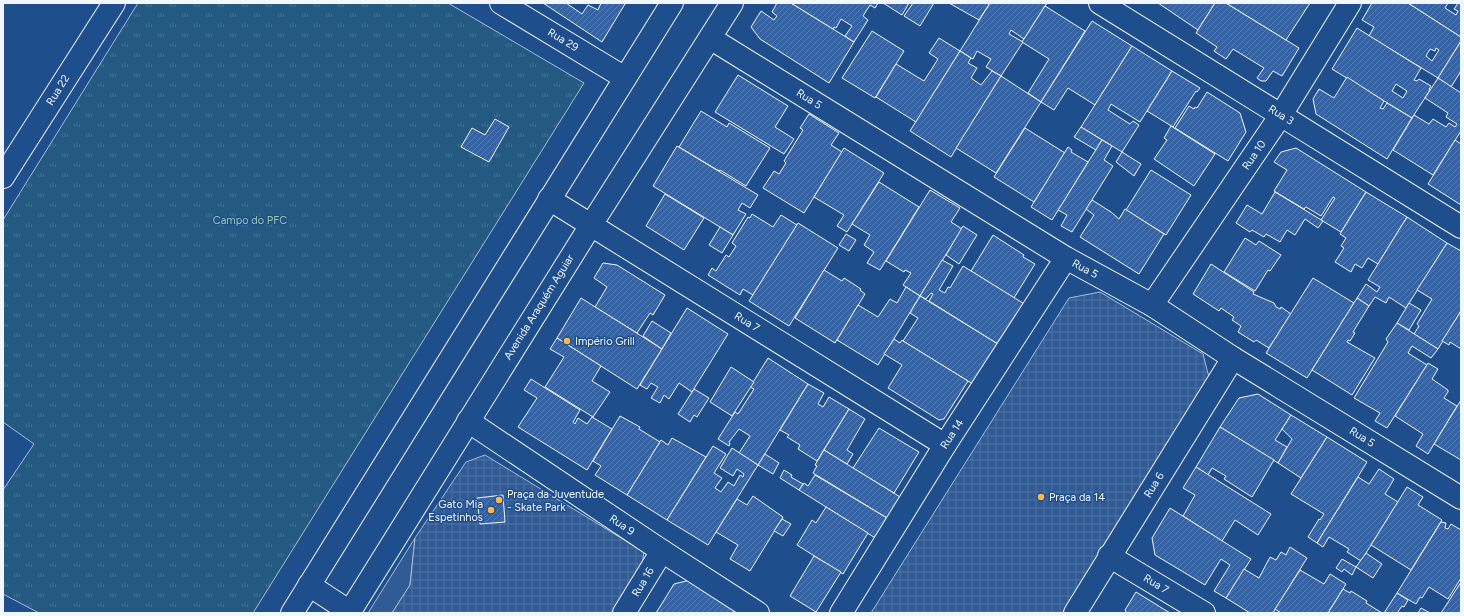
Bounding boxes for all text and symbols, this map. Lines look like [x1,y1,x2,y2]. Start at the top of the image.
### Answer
street label: Rua 29 [545,26,581,54]
street label: Rua 22 [44,72,72,108]
street label: Rua 5 [794,86,824,112]
street label: Rua 3 [1266,102,1296,128]
street label: Rua 10 [1239,138,1269,172]
park label: Campo do PFC [213,214,287,227]
street label: Avenida Araquém Aguiar [501,252,577,362]
street label: Rua 5 [1070,257,1100,281]
street label: Rua 7 [732,309,762,335]
place label: Império Grill [575,335,635,348]
marker: Império Grill [562,336,572,346]
street label: Rua 14 [938,417,966,451]
street label: Rua 5 [1347,424,1377,450]
street label: Rua 6 [1141,470,1167,500]
place label: Praça da Juventude - Skate Park [507,488,604,514]
place label: Praça da 14 [1049,491,1105,504]
marker: Praça da 14 [1036,492,1046,502]
marker: Praça da Juventude - Skate Park [494,495,504,505]
place label: Gato Mia Espetinhos [428,498,483,524]
marker: Gato Mia Espetinhos [486,505,496,515]
street label: Rua 9 [607,512,637,538]
street label: Rua 16 [629,565,657,599]
street label: Rua 7 [1141,571,1171,597]

